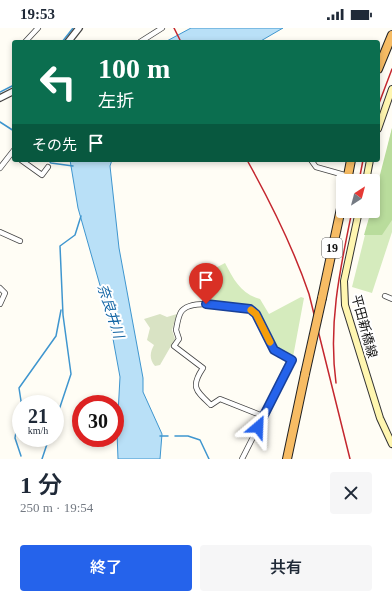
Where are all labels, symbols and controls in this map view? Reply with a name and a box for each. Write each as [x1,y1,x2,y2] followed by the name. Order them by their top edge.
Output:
[20,6,55,22] text: 19:53
[98,53,170,84] text: 100 m
[32,56,84,108] icon: left
[98,91,134,111] text: 左折
[85,132,107,154] icon: arrive
[32,137,77,153] text: その先
[336,174,380,218] north arrow
[336,174,380,218] map controls
[322,238,342,258] road number: 19
[189,263,223,304] pin
[195,269,217,291] icon: arrive
[95,282,127,342] water label: 奈良井川
[349,293,380,359] street label: 平田新橋線
[72,395,124,447] speed limit sign: 30
[28,405,48,427] text: 21
[237,406,279,448] position arrow
[28,425,48,436] text: km/h
[20,472,62,498] text: 1 分
[330,472,372,514] button: close
[20,500,93,515] text: 250 m · 19:54
[20,545,192,591] button: 終了
[200,545,372,591] button: 共有

